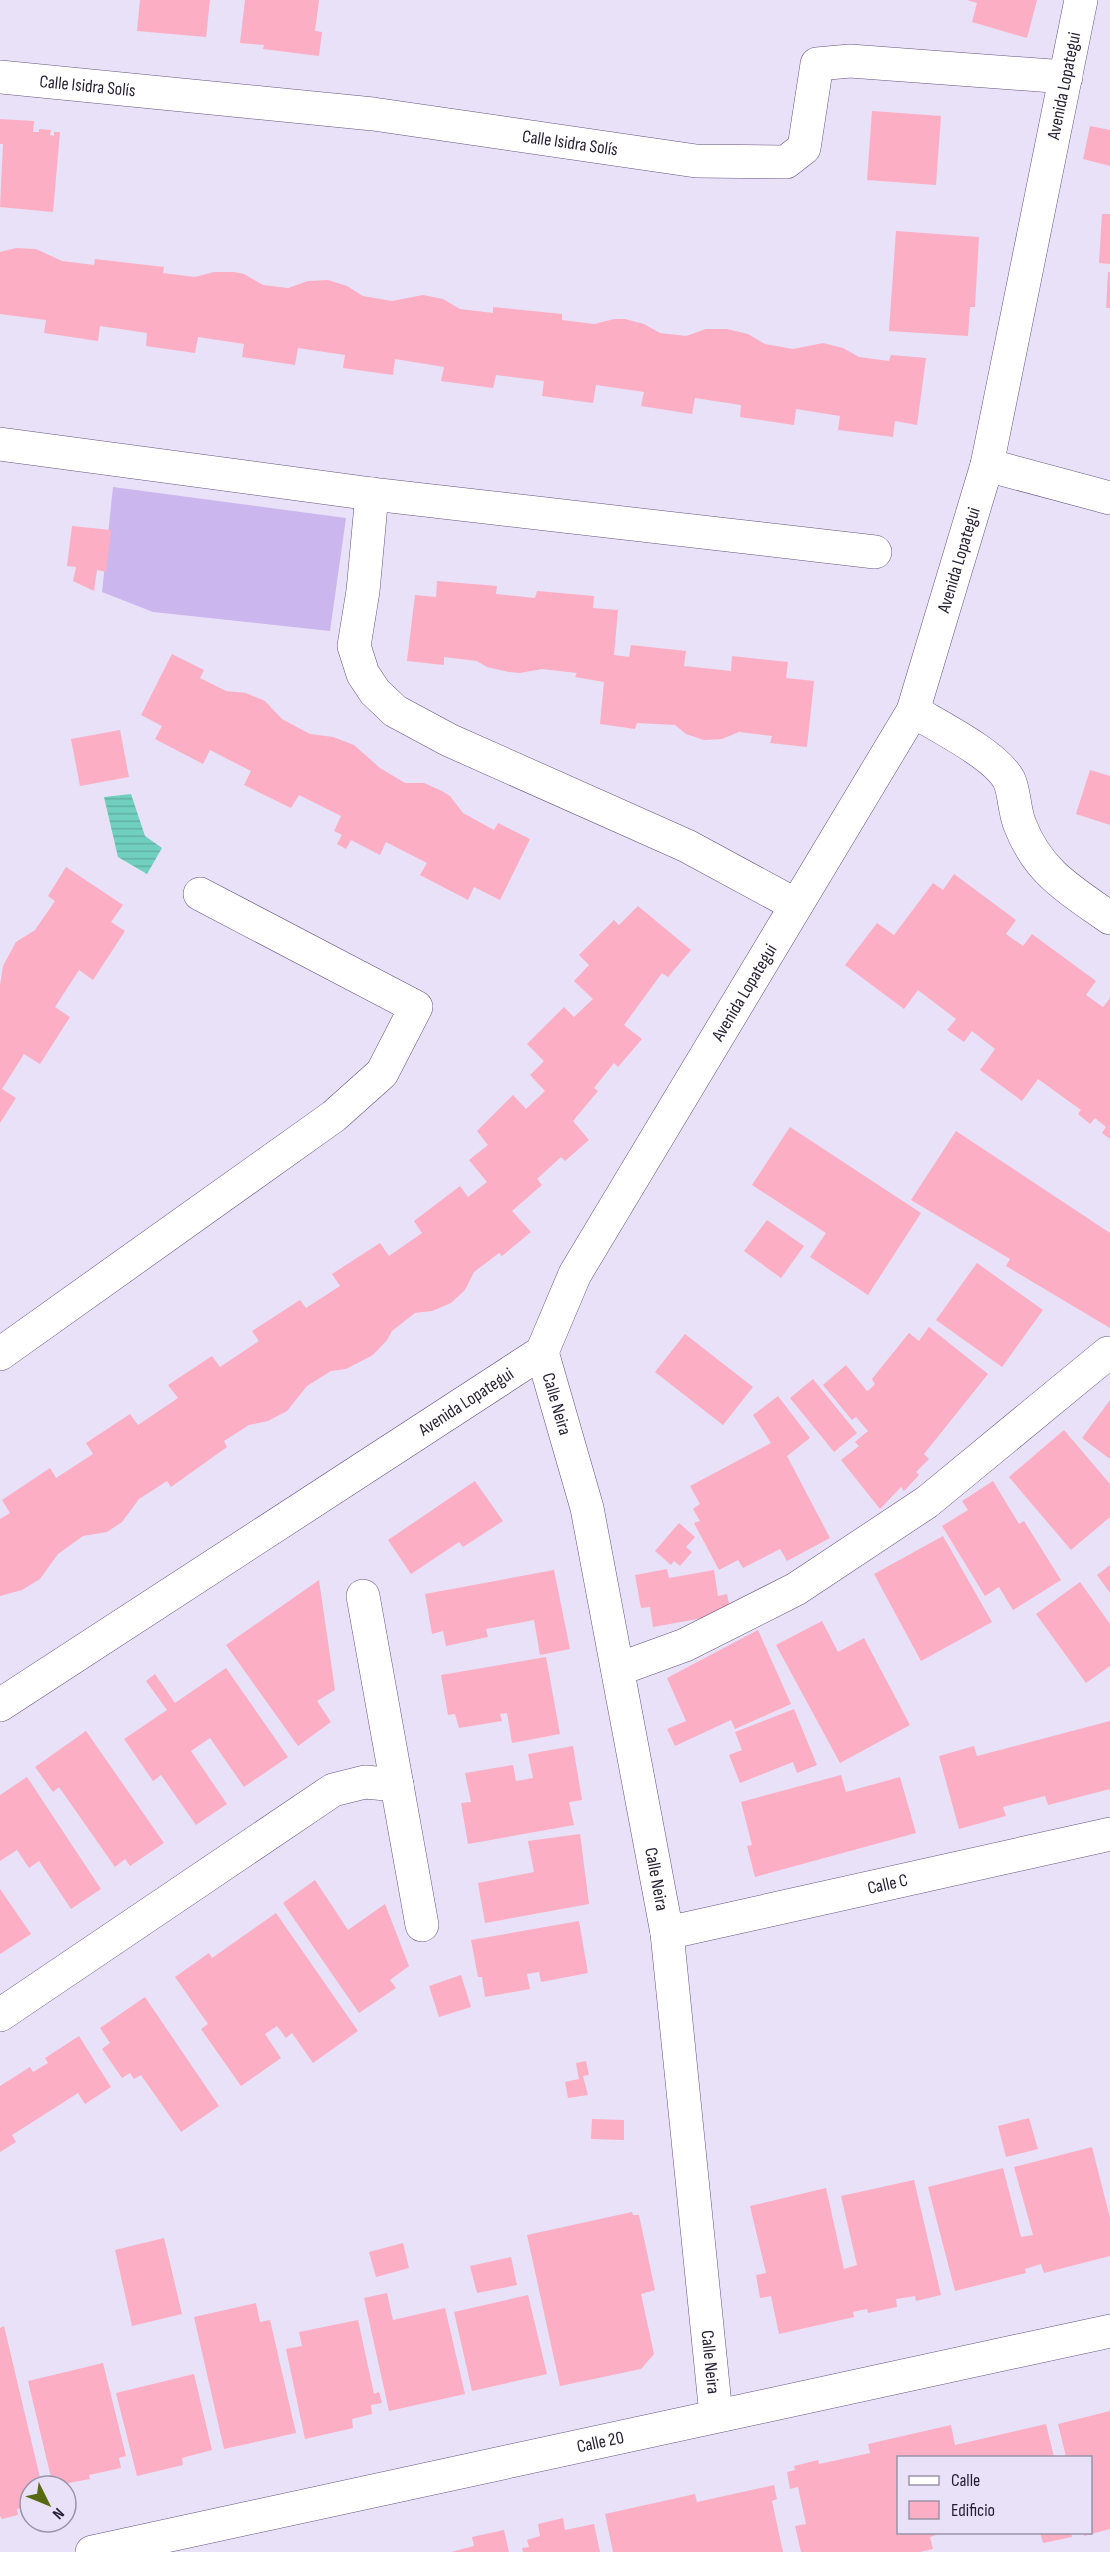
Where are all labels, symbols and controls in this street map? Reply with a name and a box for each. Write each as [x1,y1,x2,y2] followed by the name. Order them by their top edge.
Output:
[1043,30,1085,142] street label: Avenida Lopategui
[39,71,136,101] street label: Calle Isidra Solís
[521,126,619,160] street label: Calle Isidra Solís
[933,505,985,616] street label: Avenida Lopategui
[707,940,782,1046] street label: Avenida Lopategui
[414,1363,518,1441] street label: Avenida Lopategui
[538,1370,575,1438] street label: Calle Neira
[640,1846,673,1913] street label: Calle Neira
[865,1869,910,1899] street label: Calle C
[696,2329,724,2395] street label: Calle Neira
[575,2427,626,2457] street label: Calle 20
[897,2456,1092,2534] legend
[951,2470,980,2491] text: Calle
[18,2474,78,2534] north arrow
[951,2500,995,2521] text: Edificio
[48,2504,68,2523] text: N

